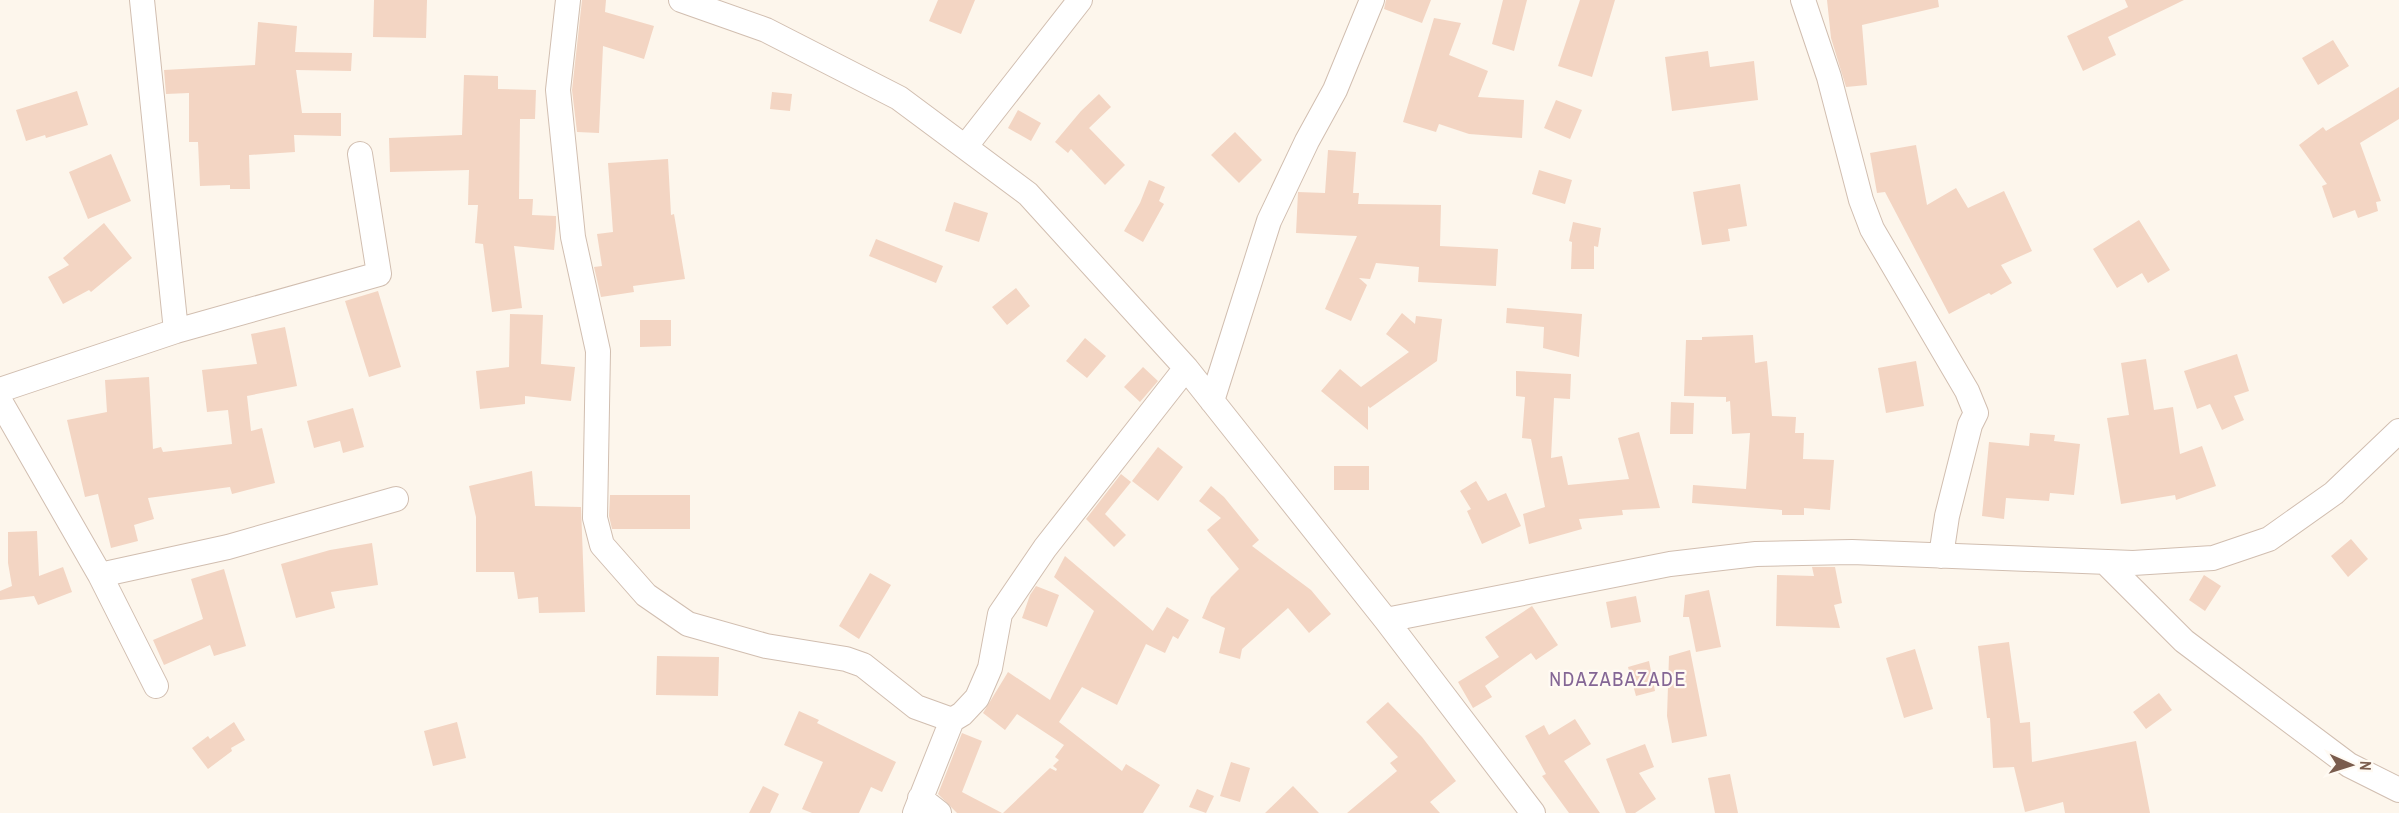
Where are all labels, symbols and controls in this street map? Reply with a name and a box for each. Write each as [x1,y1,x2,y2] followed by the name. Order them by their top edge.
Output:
[1549,665,1687,692] district label: NDAZABAZADE
[2321,735,2381,795] north arrow
[2355,760,2377,771] text: N

